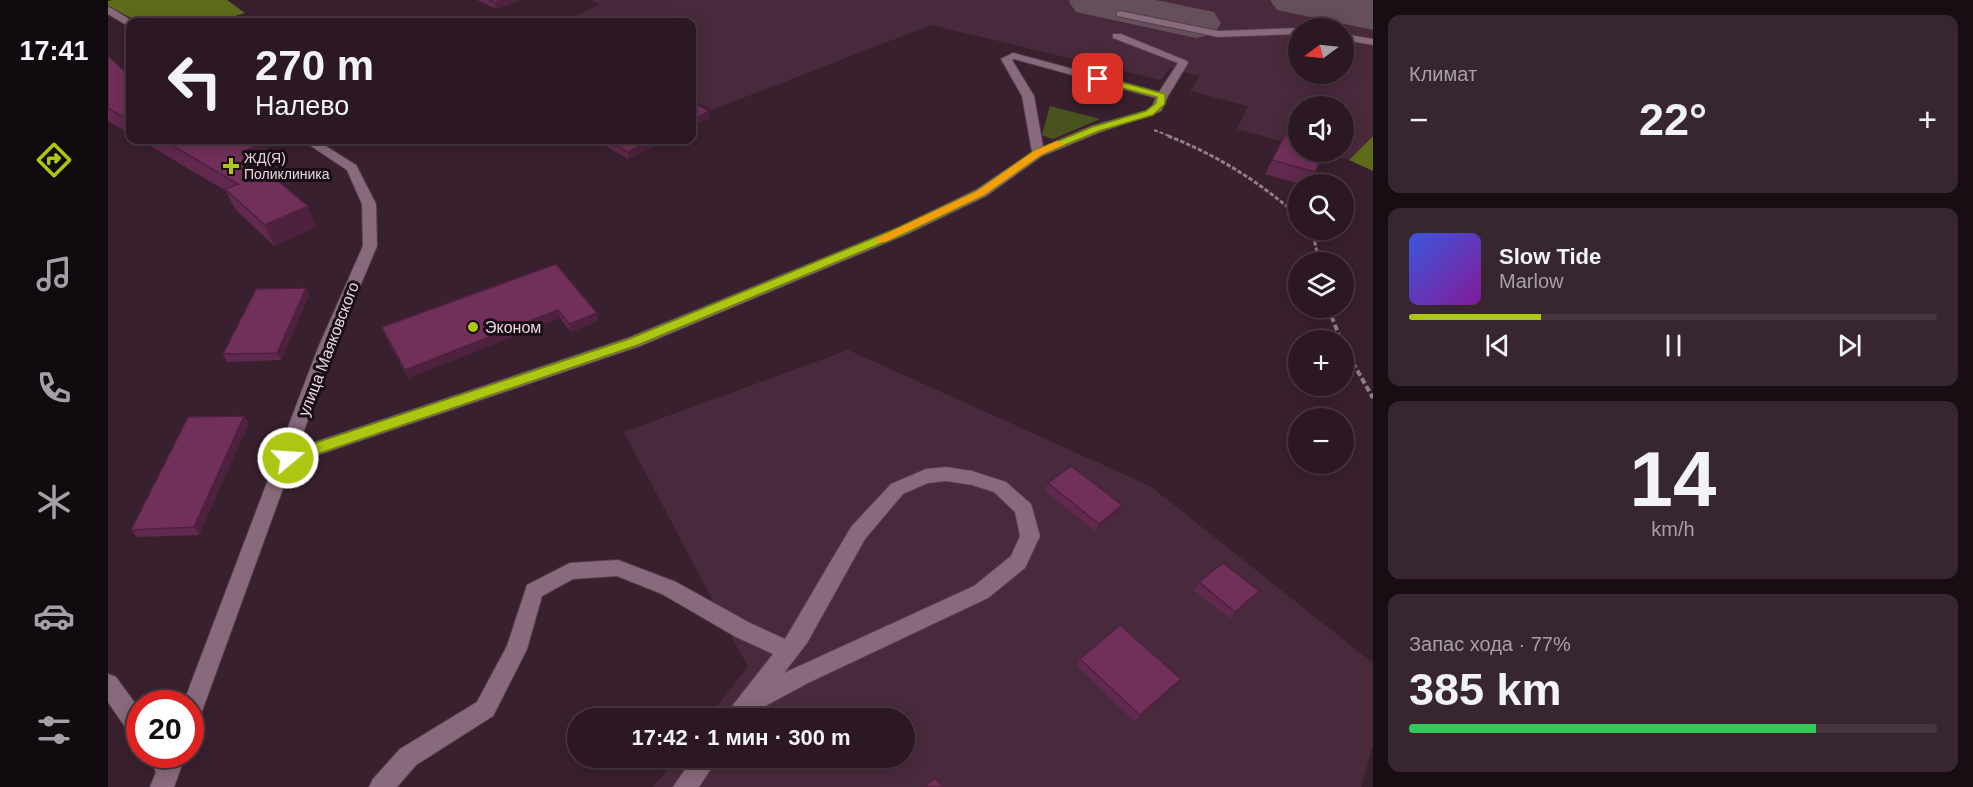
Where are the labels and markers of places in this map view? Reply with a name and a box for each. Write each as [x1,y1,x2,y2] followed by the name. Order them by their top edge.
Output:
[1072,53,1123,104] pin
[244,150,330,182] place label: ЖД(Я) Поликлиника
[222,157,240,175] marker: ЖД(Я) Поликлиника
[485,319,541,336] place label: Эконом
[466,320,480,334] marker: Эконом

